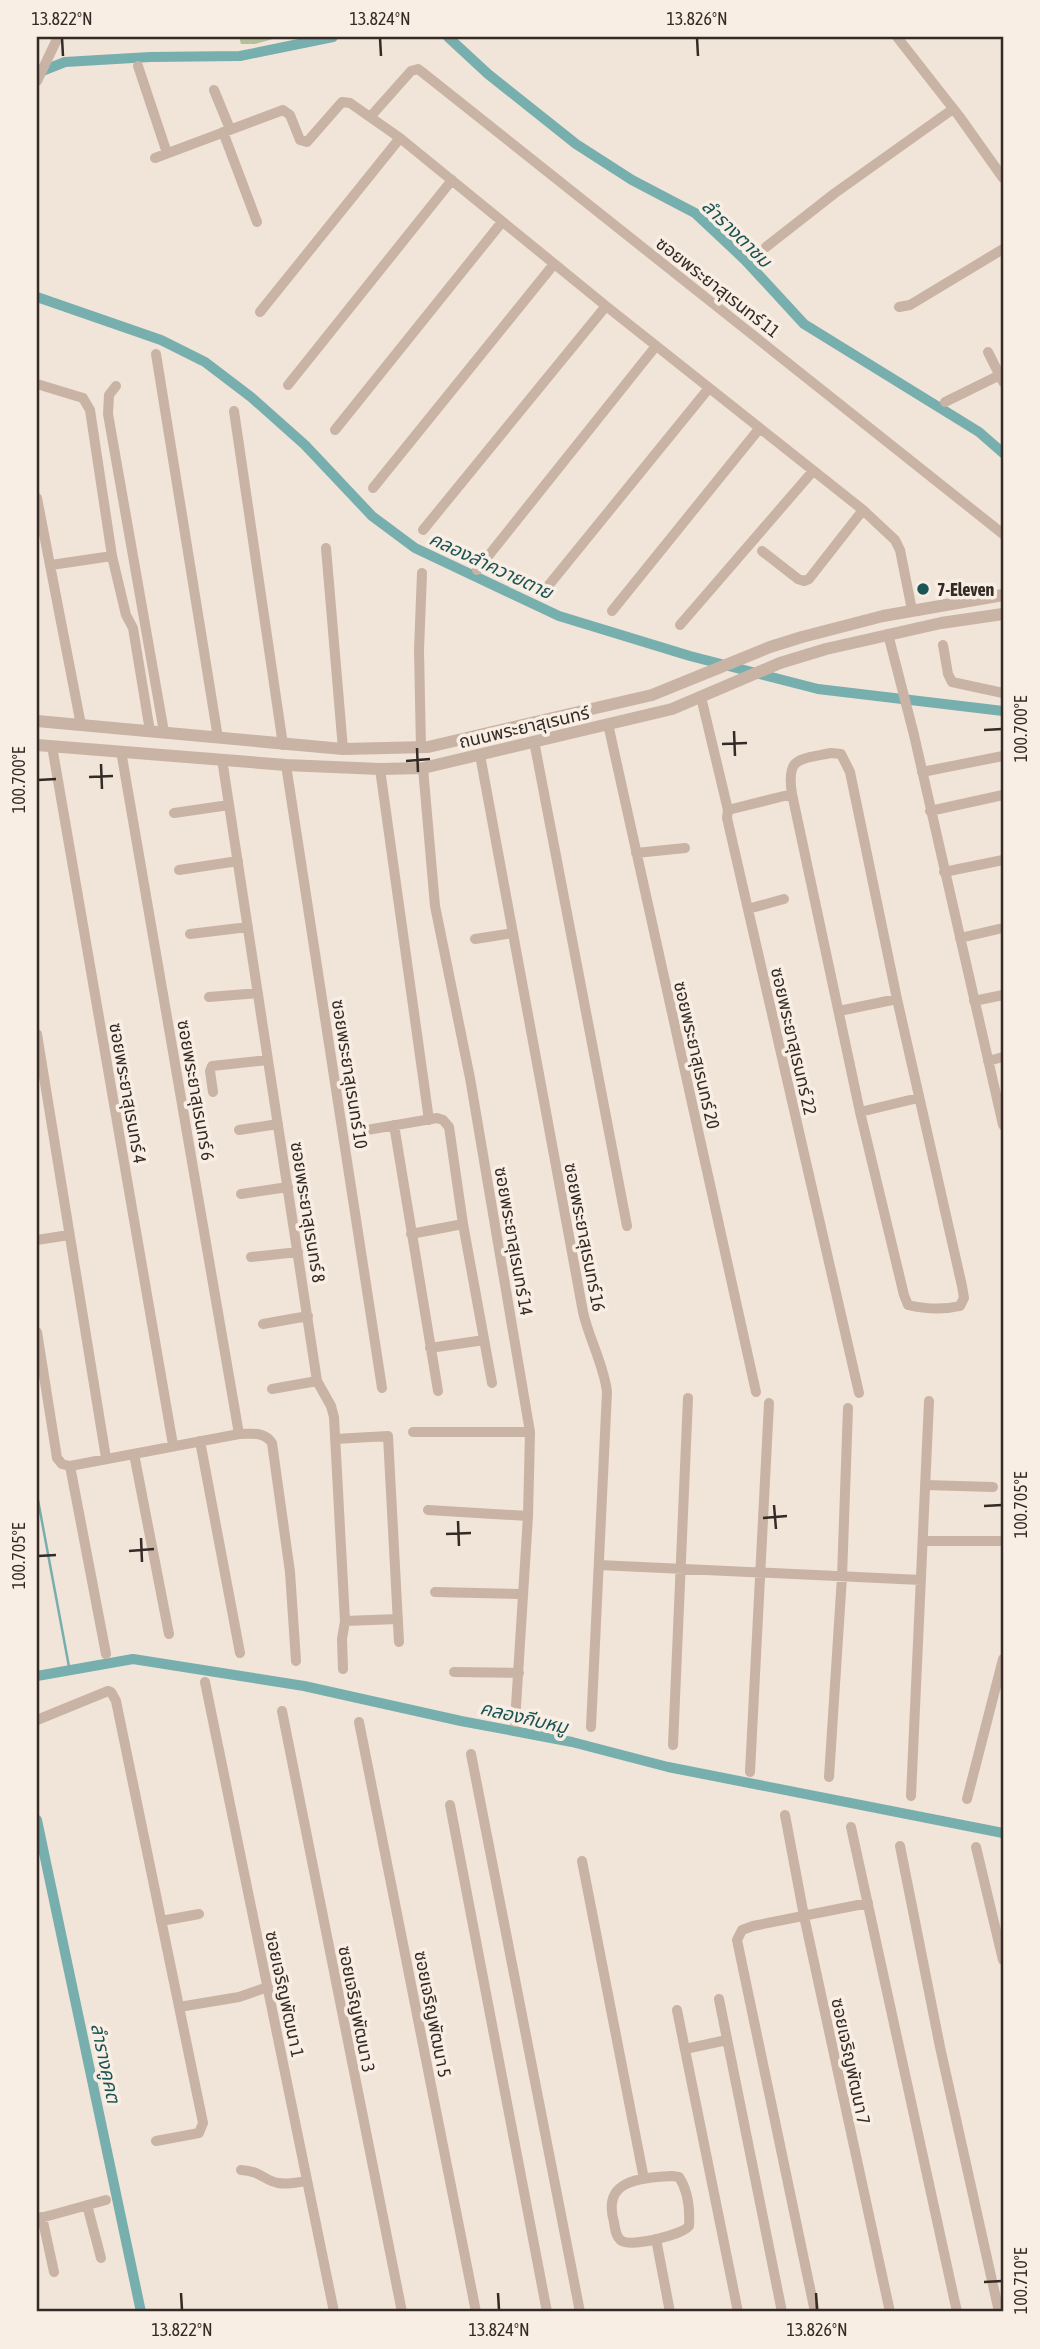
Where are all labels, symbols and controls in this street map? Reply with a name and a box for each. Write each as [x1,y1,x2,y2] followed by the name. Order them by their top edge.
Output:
[31,8,93,29] text: 13.822°N
[349,8,411,29] text: 13.824°N
[666,8,728,29] text: 13.826°N
[698,195,777,272] water label: ลำรางตาชม
[652,232,784,342] street label: ซอยพระยาสุเรนทร์ 11
[426,527,558,604] water label: คลองลำควายตาย
[937,579,995,600] place label: 7-Eleven
[915,581,931,597] marker: 7-Eleven
[1010,695,1031,762] text: 100.700°E
[457,702,592,753] street label: ถนนพระยาสุเรนทร์
[8,746,29,813] text: 100.700°E
[766,965,821,1117] street label: ซอยพระยาสุเรนทร์ 22
[669,979,724,1131] street label: ซอยพระยาสุเรนทร์ 20
[327,998,372,1150] street label: ซอยพระยาสุเรนทร์ 10
[172,1018,219,1162] street label: ซอยพระยาสุเรนทร์ 6
[104,1021,151,1165] street label: ซอยพระยาสุเรนทร์ 4
[286,1140,330,1284] street label: ซอยพระยาสุเรนทร์ 8
[559,1161,610,1313] street label: ซอยพระยาสุเรนทร์ 16
[490,1165,537,1317] street label: ซอยพระยาสุเรนทร์ 14
[1010,1471,1031,1538] text: 100.705°E
[8,1522,29,1589] text: 100.705°E
[478,1696,571,1740] water label: คลองกีบหมู
[261,1929,309,2059] street label: ซอยเจริญพัฒนา 1
[334,1944,380,2074] street label: ซอยเจริญพัฒนา 3
[410,1949,456,2079] street label: ซอยเจริญพัฒนา 5
[827,1996,875,2126] street label: ซอยเจริญพัฒนา 7
[85,2021,125,2106] water label: ลำรางคูคต
[1010,2247,1031,2314] text: 100.710°E
[151,2319,213,2340] text: 13.822°N
[468,2319,530,2340] text: 13.824°N
[786,2319,848,2340] text: 13.826°N

